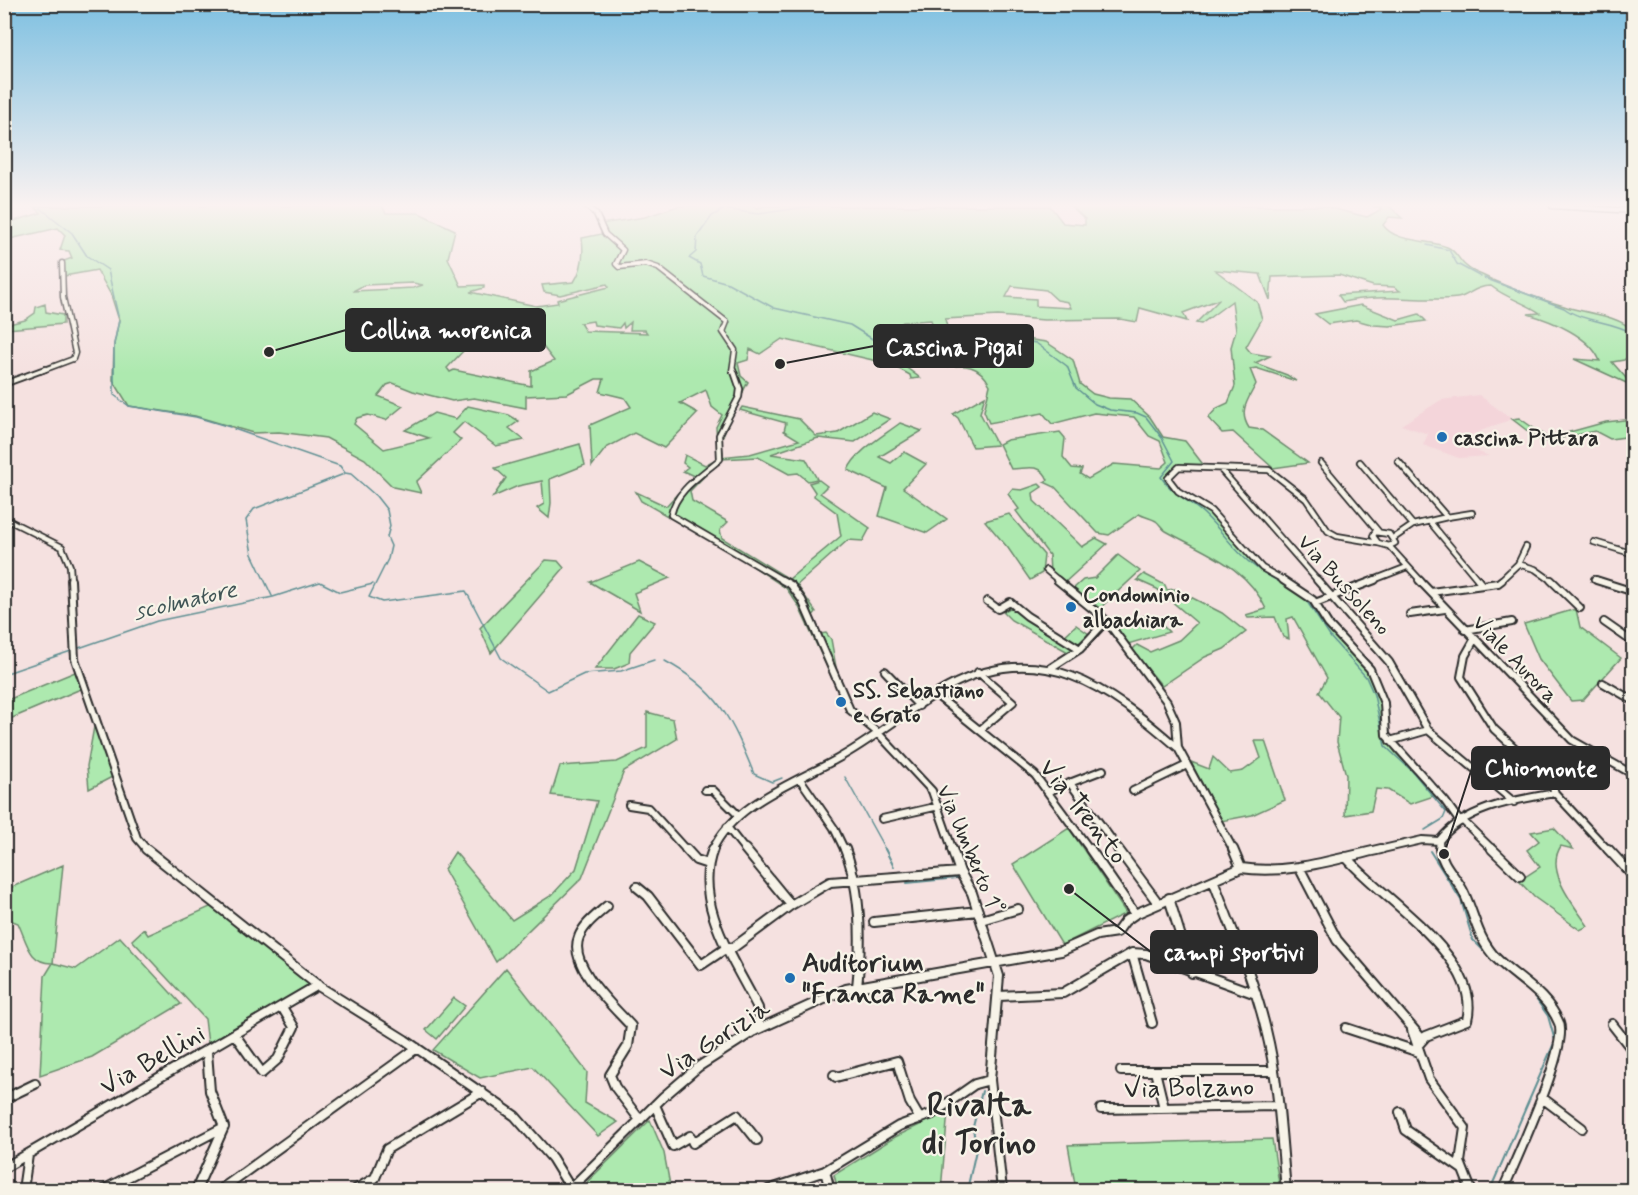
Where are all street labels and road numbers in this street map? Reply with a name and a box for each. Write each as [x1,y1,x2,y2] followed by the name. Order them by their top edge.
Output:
[1291,529,1396,642] street label: Via Bussoleno
[1466,609,1563,709] street label: Viale Aurora
[1030,752,1135,872] street label: Via Trento
[929,781,1009,919] street label: Via Umberto 1°
[653,991,778,1089] street label: Via Gorizia
[94,1016,212,1104] street label: Via Bellini
[1124,1070,1255,1107] street label: Via Bolzano

